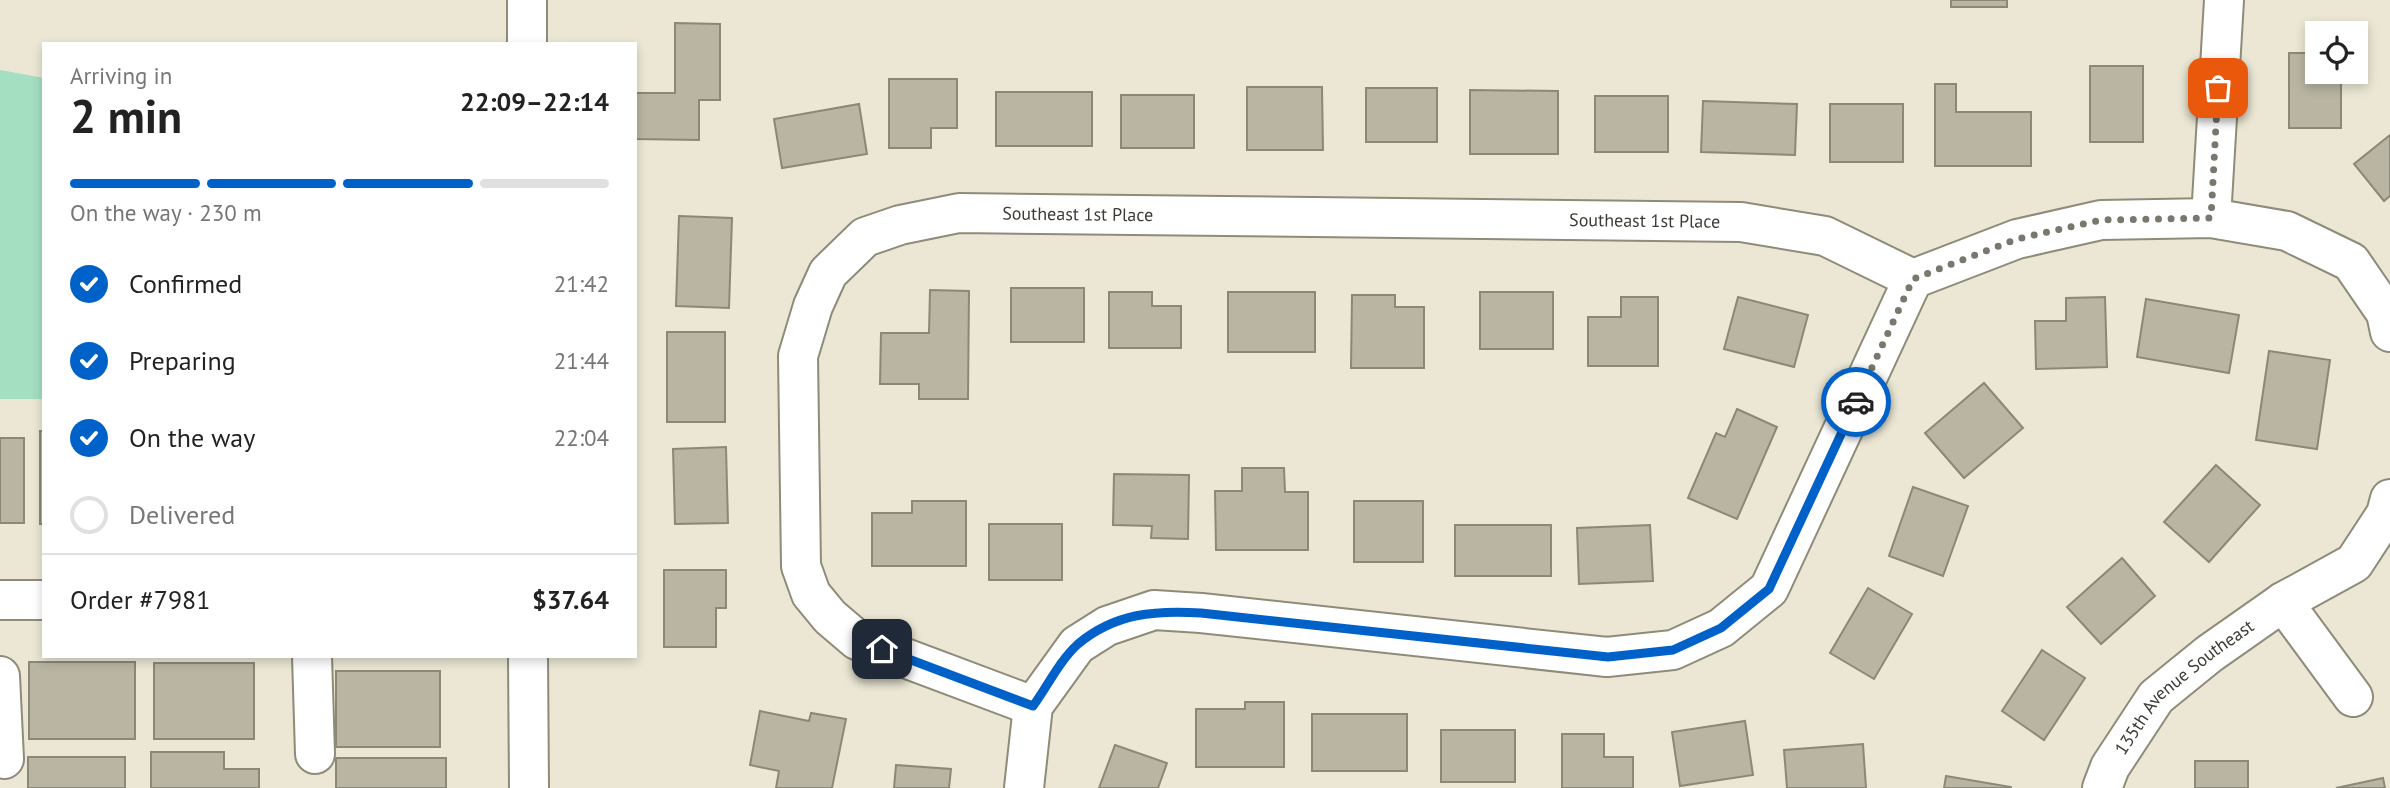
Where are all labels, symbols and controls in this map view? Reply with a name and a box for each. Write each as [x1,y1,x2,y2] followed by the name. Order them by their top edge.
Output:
[2305,21,2368,84] map controls
[2305,21,2368,84] button: locate
[2188,58,2248,118] pin
[70,61,172,90] text: Arriving in
[2199,69,2237,107] icon: bag
[460,85,609,118] text: 22:09–22:14
[70,86,182,146] text: 2 min
[70,198,262,227] text: On the way · 230 m
[1002,201,1153,226] street label: Southeast 1st Place
[1569,208,1720,233] street label: Southeast 1st Place
[70,265,108,303] icon: check
[129,267,242,300] text: Confirmed
[554,269,609,298] text: 21:42
[70,342,108,380] icon: check
[129,344,236,377] text: Preparing
[554,346,609,375] text: 21:44
[1821,367,1891,437] courier
[1837,383,1875,421] icon: car
[70,419,108,457] icon: check
[129,421,255,454] text: On the way
[554,423,609,452] text: 22:04
[129,498,235,531] text: Delivered
[70,583,210,616] text: Order #7981
[532,583,609,616] text: $37.64
[2109,614,2258,759] street label: 135th Avenue Southeast
[852,619,912,679] pin
[863,630,901,668] icon: home

